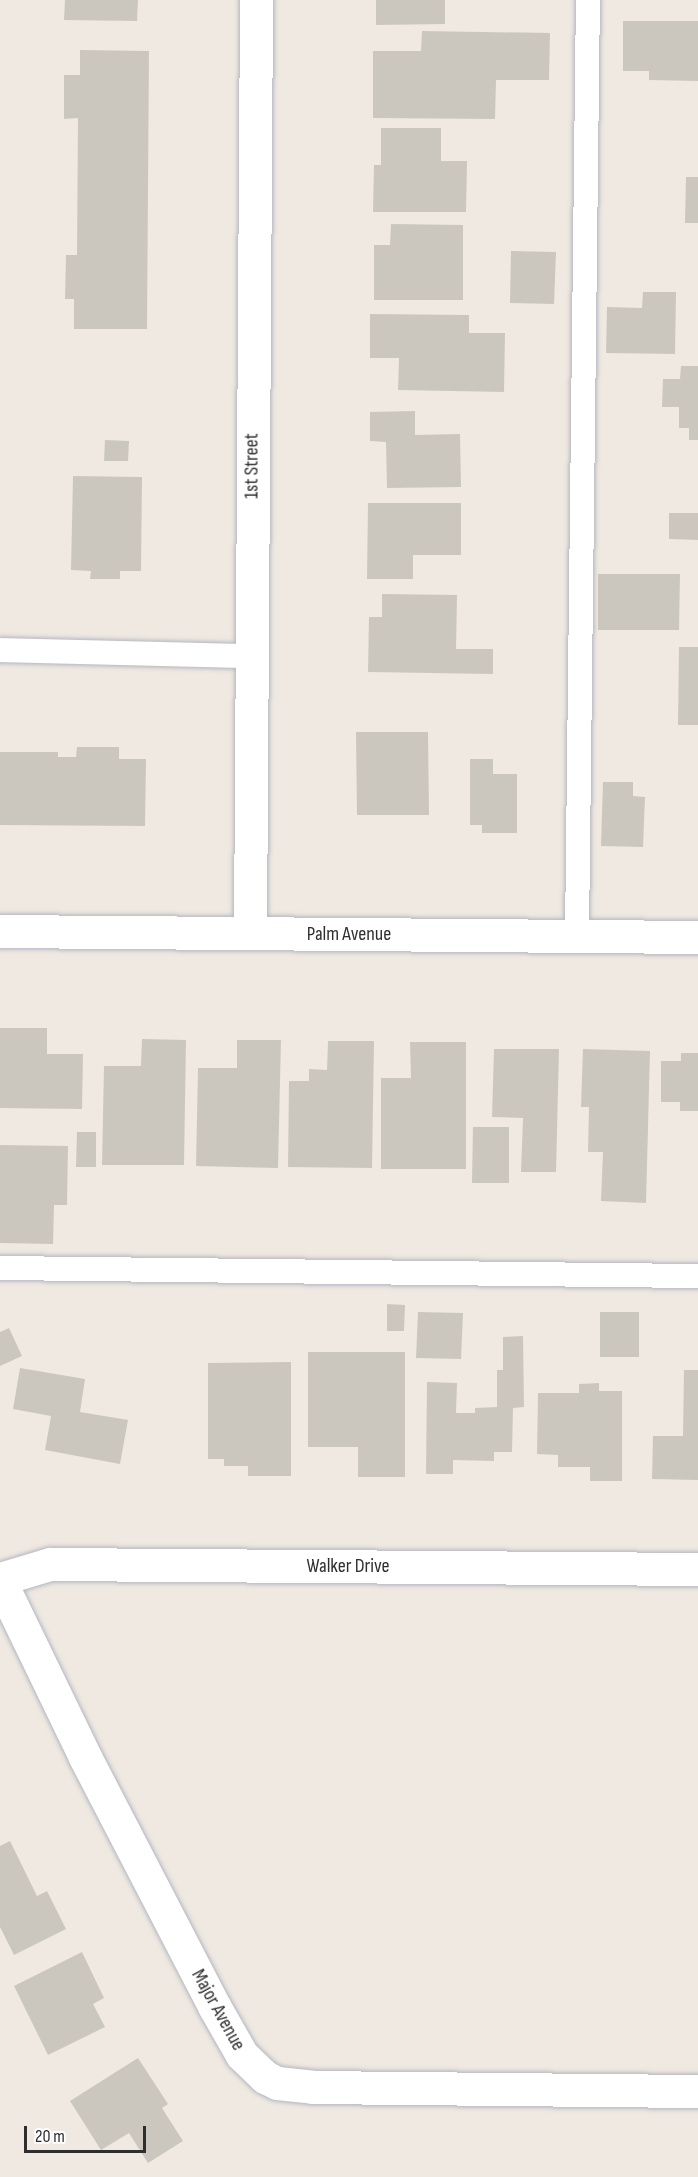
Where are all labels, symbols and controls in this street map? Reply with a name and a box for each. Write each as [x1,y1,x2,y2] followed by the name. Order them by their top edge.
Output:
[240,433,264,499] street label: 1st Street
[307,922,391,946] street label: Palm Avenue
[306,1554,390,1578] street label: Walker Drive
[186,1965,250,2055] street label: Major Avenue
[27,2114,148,2152] scale bar
[35,2126,65,2147] text: 20 m

